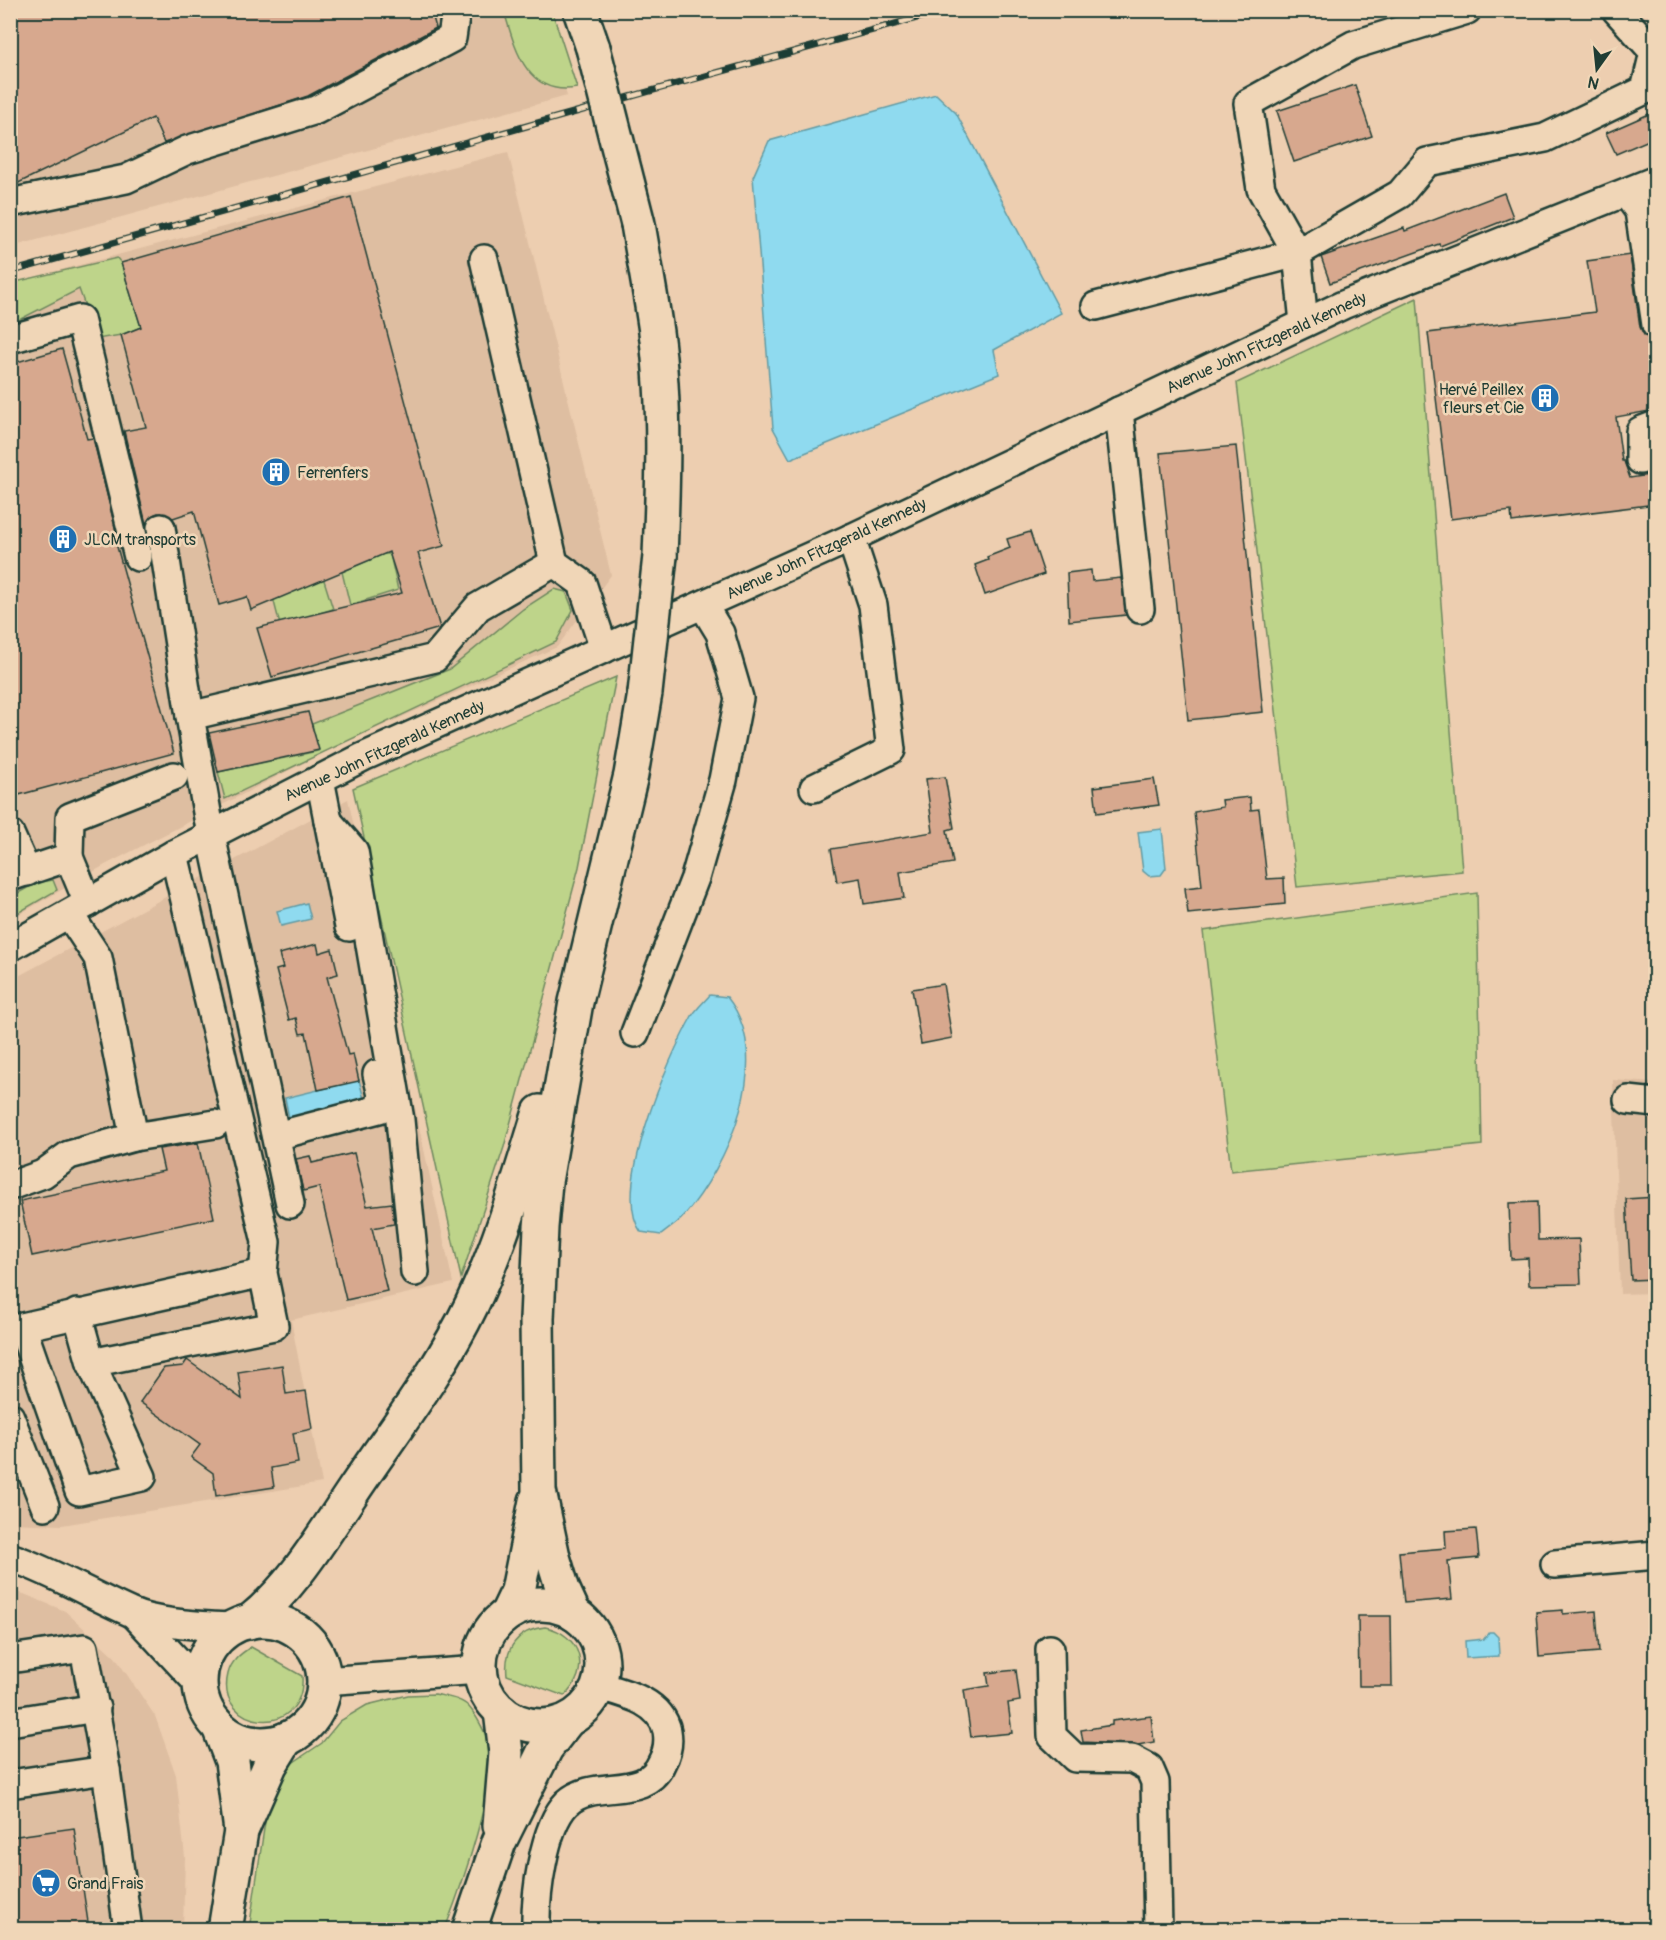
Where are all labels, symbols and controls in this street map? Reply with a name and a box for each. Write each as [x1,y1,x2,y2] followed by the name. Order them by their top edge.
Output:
[1567,39,1627,99] north arrow
[1585,71,1601,94] text: N
[1163,288,1370,398] street label: Avenue John Fitzgerald Kennedy
[1439,380,1524,418] place label: Hervé Peillex fleurs et Cie
[1529,382,1561,414] building icon: Hervé Peillex fleurs et Cie
[260,456,292,488] building icon: Ferrenfers
[297,463,368,483] place label: Ferrenfers
[723,494,930,604] street label: Avenue John Fitzgerald Kennedy
[47,523,79,555] building icon: JLCM transports
[84,530,196,550] place label: JLCM transports
[281,696,488,806] street label: Avenue John Fitzgerald Kennedy
[30,1867,62,1899] supermarket icon: Grand Frais
[67,1874,143,1894] place label: Grand Frais

